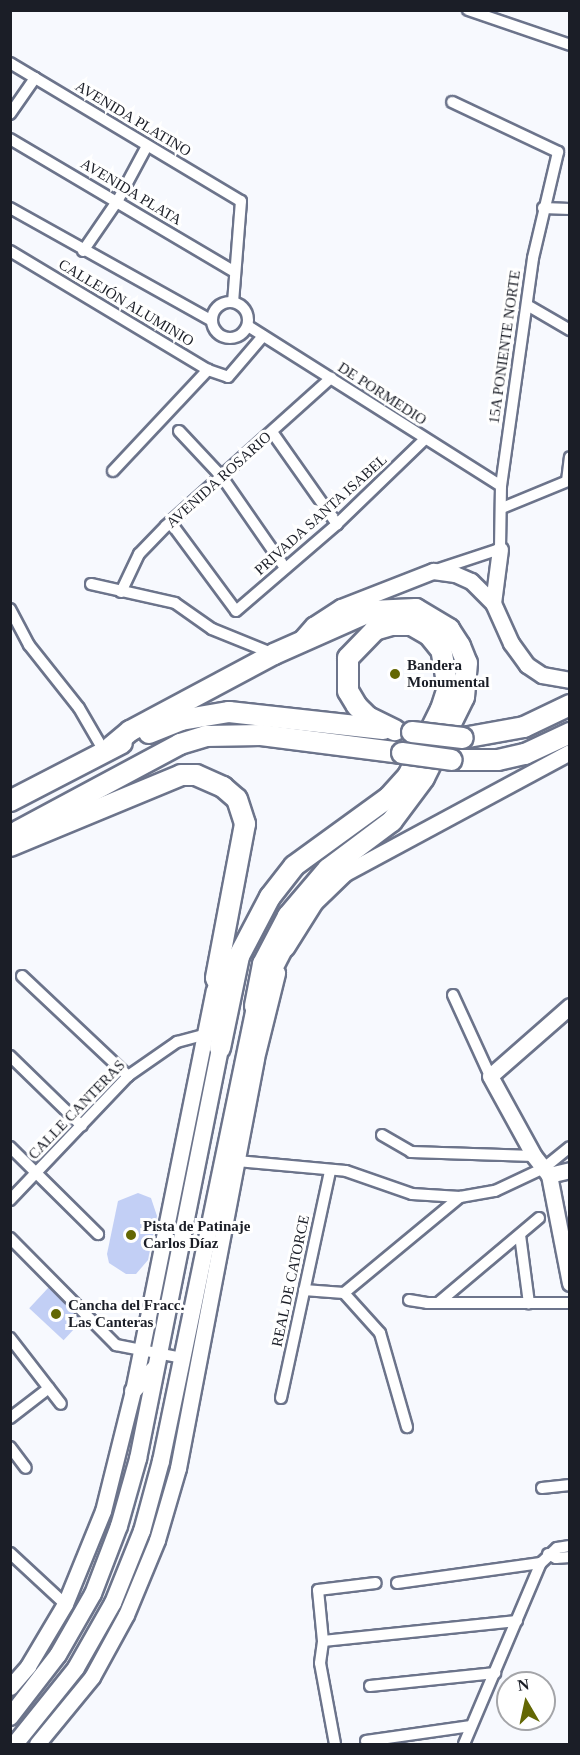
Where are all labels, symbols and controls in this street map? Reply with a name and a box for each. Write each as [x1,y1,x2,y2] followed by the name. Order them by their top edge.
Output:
[72,77,194,161] street label: AVENIDA PLATINO
[77,155,185,229] street label: AVENIDA PLATA
[55,255,197,351] street label: CALLEJÓN ALUMINIO
[485,269,525,425] street label: 15A PONIENTE NORTE
[334,359,430,429] street label: DE PORMEDIO
[162,428,276,532] street label: AVENIDA ROSARIO
[250,450,392,580] street label: PRIVADA SANTA ISABEL
[407,656,490,691] place label: Bandera Monumental
[388,667,402,681] marker: Bandera Monumental
[25,1057,129,1163] street label: CALLE CANTERAS
[268,1213,314,1349] street label: REAL DE CATORCE
[143,1217,250,1252] place label: Pista de Patinaje Carlos Díaz
[124,1228,138,1242] marker: Pista de Patinaje Carlos Díaz
[68,1296,184,1331] place label: Cancha del Fracc. Las Canteras
[49,1307,63,1321] marker: Cancha del Fracc. Las Canteras
[496,1671,556,1731] north arrow
[516,1675,530,1694] text: N

